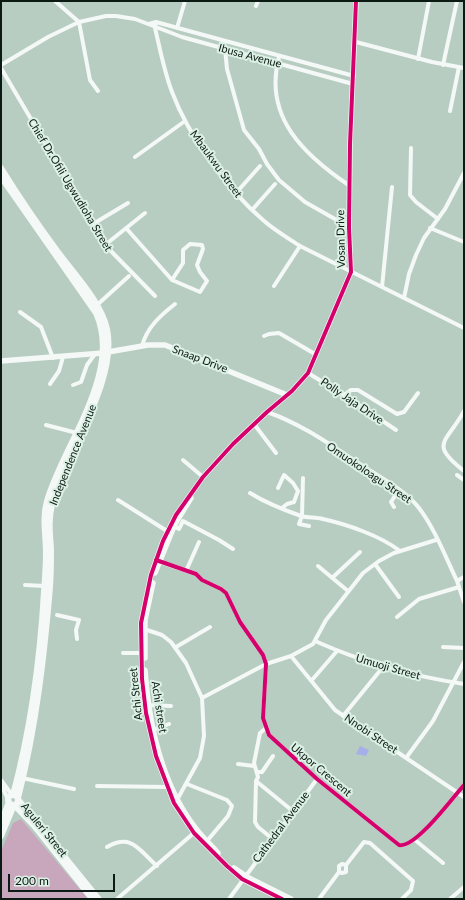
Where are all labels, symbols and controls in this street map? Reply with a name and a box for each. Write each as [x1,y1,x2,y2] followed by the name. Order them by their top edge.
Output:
[217,41,283,71] street label: Ibusa Avenue
[25,116,115,254] street label: Chief Dr.Ofili Ugwudioha Street
[187,128,245,200] street label: Mbaukwu Street
[334,210,348,268] street label: Vosan Drive
[171,342,229,376] street label: Snaap Drive
[318,375,386,427] street label: Polly Jaja Drive
[47,403,99,507] street label: Independence Avenue
[324,440,414,506] street label: Omuokoloagu Street
[354,652,422,682] street label: Umuoji Street
[127,667,145,721] street label: Achi Street
[148,680,170,734] street label: Achi street
[342,711,400,757] street label: Nnobi Street
[288,741,354,799] street label: Ukpor Crescent
[250,789,312,865] street label: Cathedral Avenue
[18,800,70,860] street label: Aguleri Street
[10,866,117,892] scale bar
[15,873,49,888] text: 200 m

